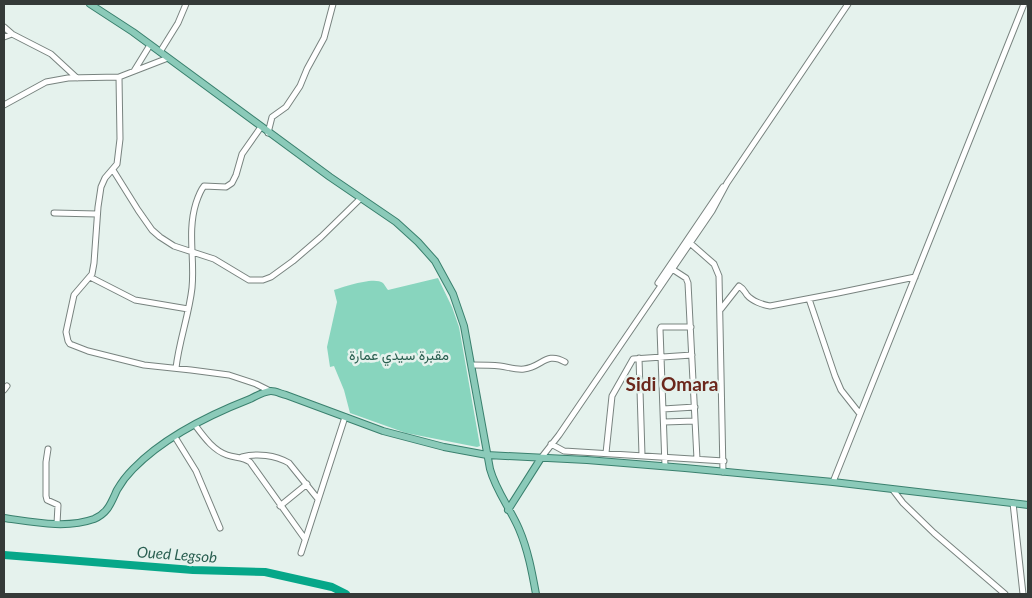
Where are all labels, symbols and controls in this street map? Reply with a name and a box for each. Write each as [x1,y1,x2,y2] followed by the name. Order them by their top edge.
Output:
[349,346,449,367] park label: مقبرة سيدي عمارة
[626,372,718,395] district label: Sidi Omara
[136,542,218,566] water label: Oued Legsob

